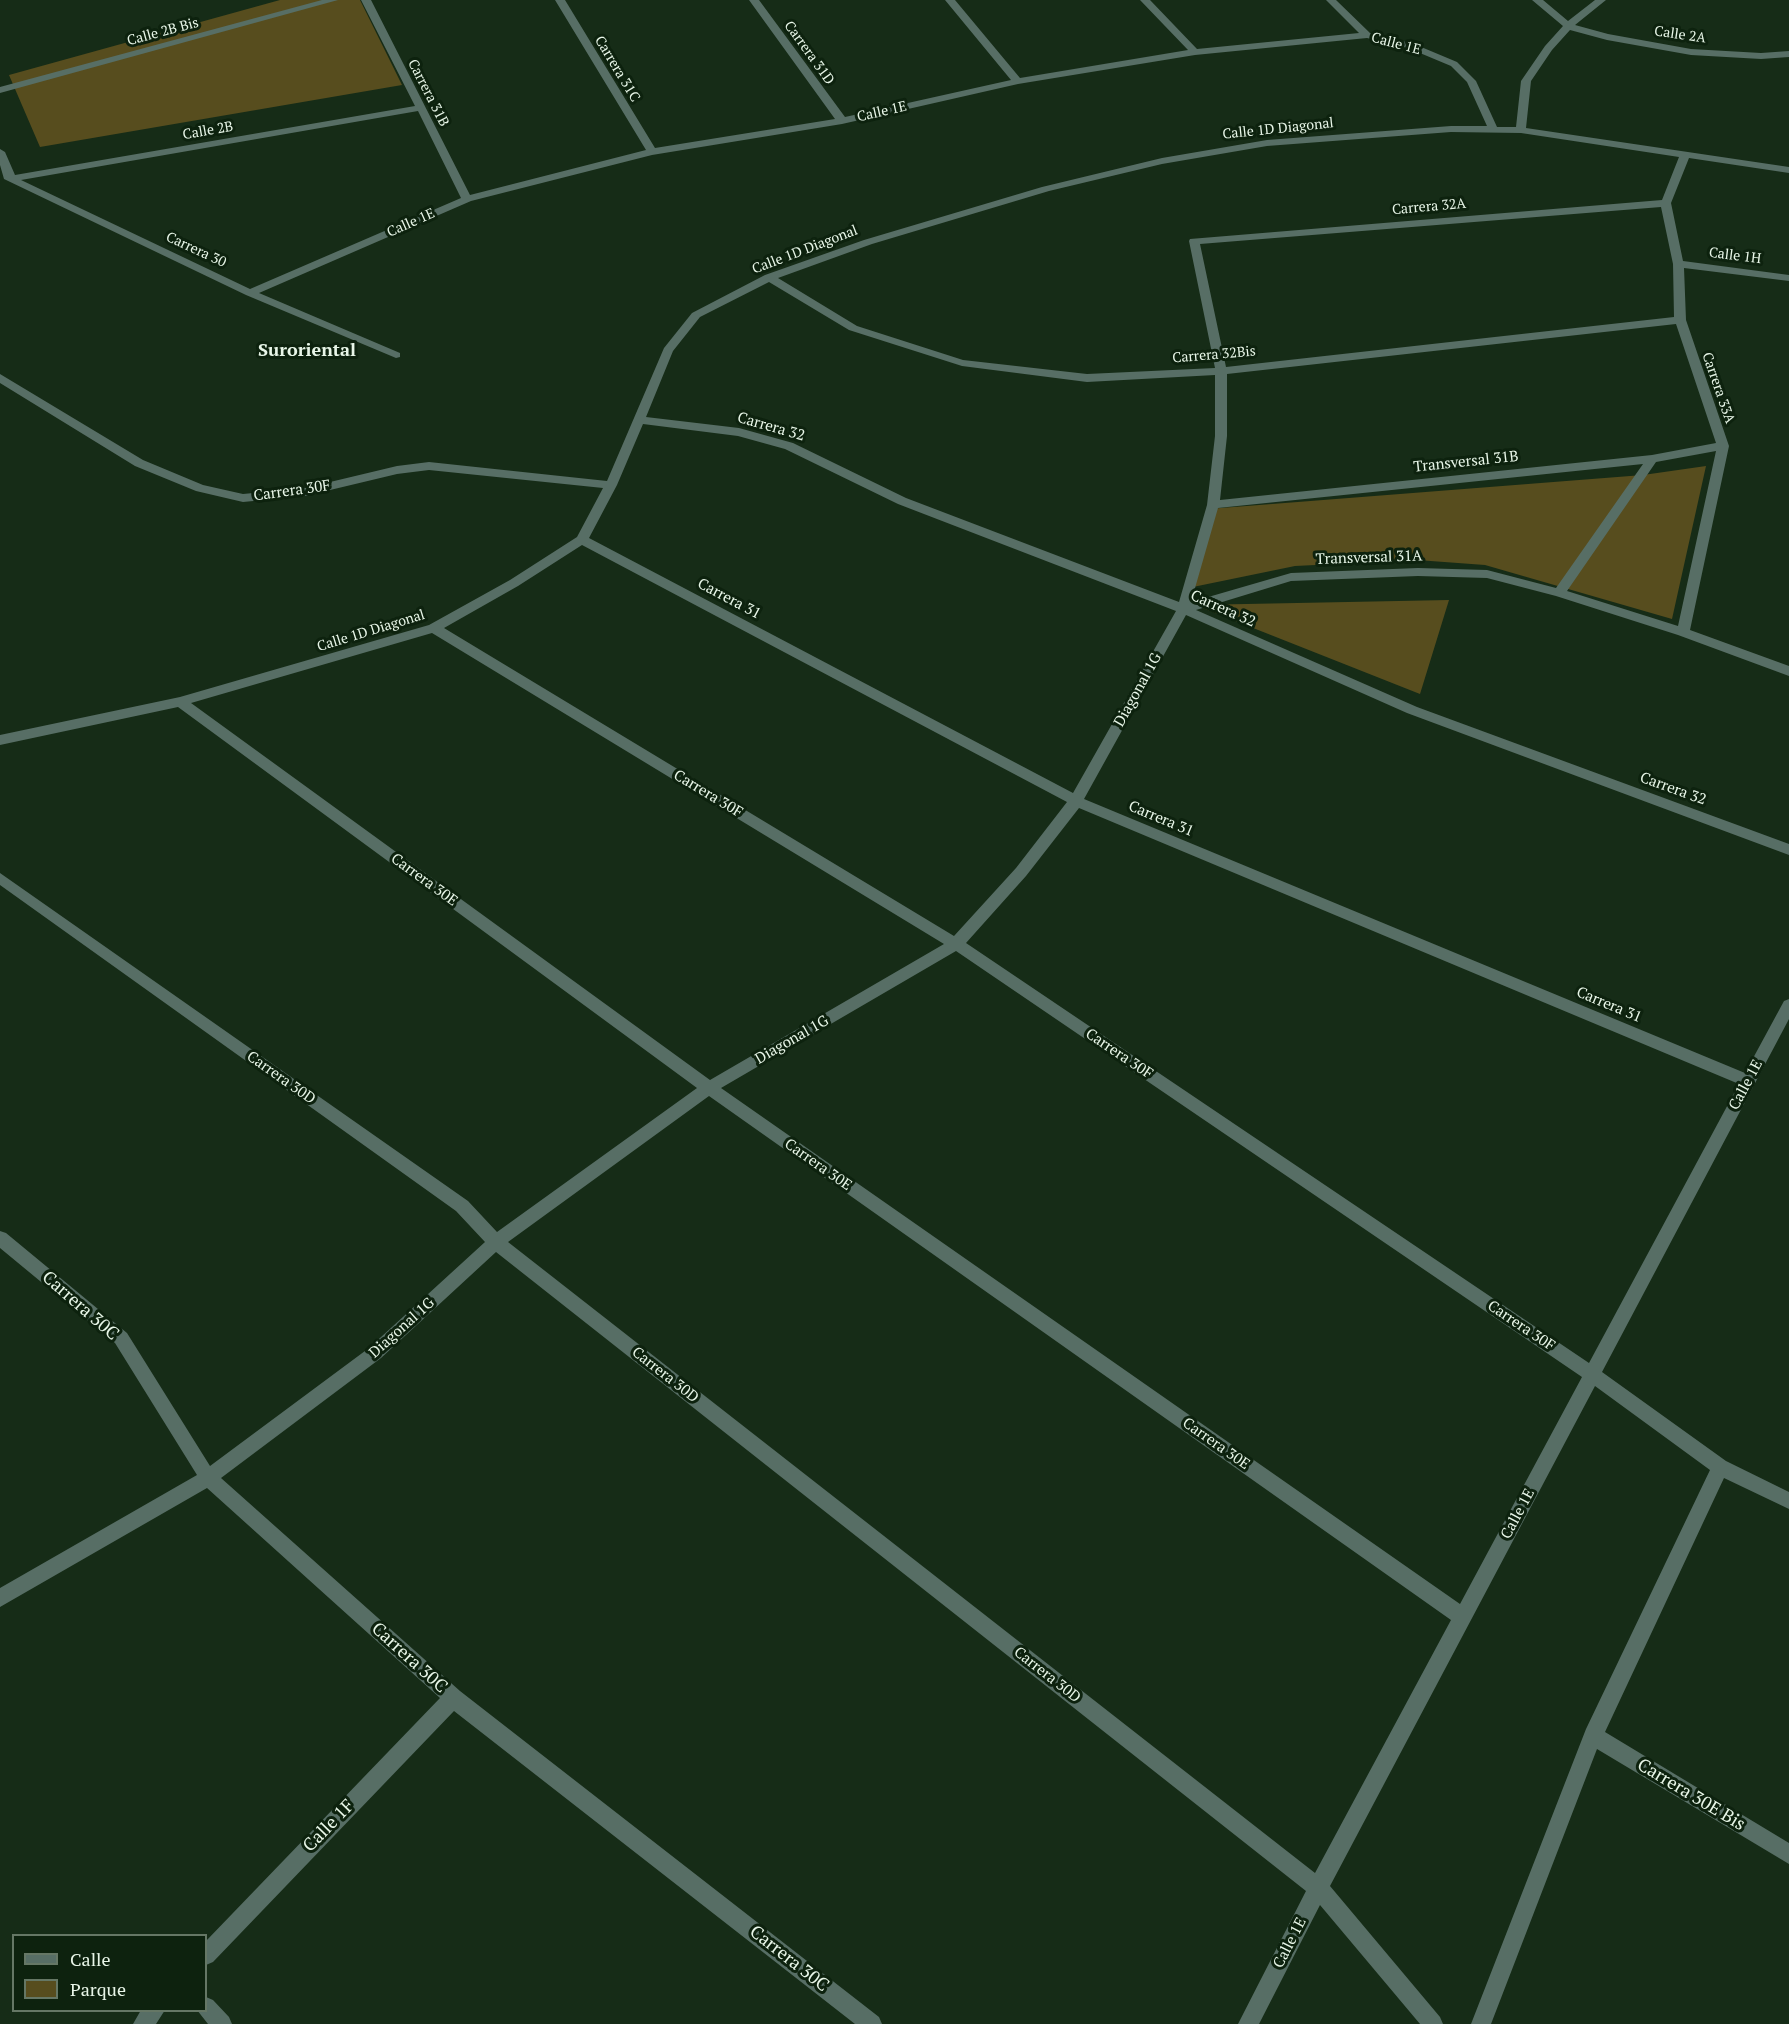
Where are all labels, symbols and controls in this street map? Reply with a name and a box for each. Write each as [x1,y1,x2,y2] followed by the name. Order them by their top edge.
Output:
[125,14,201,50] street label: Calle 2B Bis
[780,18,838,88] street label: Carrera 31D
[1653,23,1707,47] street label: Calle 2A
[1369,29,1423,59] street label: Calle 1E
[591,33,643,105] street label: Carrera 31C
[404,57,452,129] street label: Carrera 31B
[855,98,909,126] street label: Calle 1E
[1222,115,1334,143] street label: Calle 1D Diagonal
[181,118,235,144] street label: Calle 2B
[1391,195,1467,219] street label: Carrera 32A
[384,205,438,241] street label: Calle 1E
[750,222,860,278] street label: Calle 1D Diagonal
[163,229,229,271] street label: Carrera 30
[1708,244,1762,268] street label: Calle 1H
[258,340,356,362] district label: Suroriental
[1172,343,1256,367] street label: Carrera 32Bis
[1698,350,1738,426] street label: Carrera 33A
[735,409,807,445] street label: Carrera 32
[1413,448,1519,476] street label: Transversal 31B
[252,477,332,505] street label: Carrera 30F
[1315,547,1423,569] street label: Transversal 31A
[694,575,764,623] street label: Carrera 31
[1188,587,1258,631] street label: Carrera 32
[315,607,427,655] street label: Calle 1D Diagonal
[1110,650,1166,730] street label: Diagonal 1G
[670,766,746,822] street label: Carrera 30F
[1637,769,1709,809] street label: Carrera 32
[1126,797,1196,841] street label: Carrera 31
[387,850,461,910] street label: Carrera 30E
[1574,983,1644,1027] street label: Carrera 31
[752,1012,832,1068] street label: Diagonal 1G
[1082,1025,1156,1083] street label: Carrera 30F
[243,1048,319,1108] street label: Carrera 30D
[1725,1057,1767,1113] street label: Calle 1E
[781,1135,855,1195] street label: Carrera 30E
[37,1267,123,1345] street label: Carrera 30C
[366,1294,438,1362] street label: Diagonal 1G
[1484,1297,1558,1355] street label: Carrera 30F
[628,1343,702,1407] street label: Carrera 30D
[1179,1414,1253,1474] street label: Carrera 30E
[1497,1486,1539,1542] street label: Calle 1E
[367,1618,451,1698] street label: Carrera 30C
[1010,1643,1084,1707] street label: Carrera 30D
[1633,1754,1749,1836] street label: Carrera 30E Bis
[299,1795,359,1857] street label: Calle 1F
[1270,1915,1310,1971] street label: Calle 1E
[745,1921,833,1997] street label: Carrera 30C
[12,1934,207,2012] legend
[70,1947,111,1971] text: Calle
[70,1977,126,2001] text: Parque

